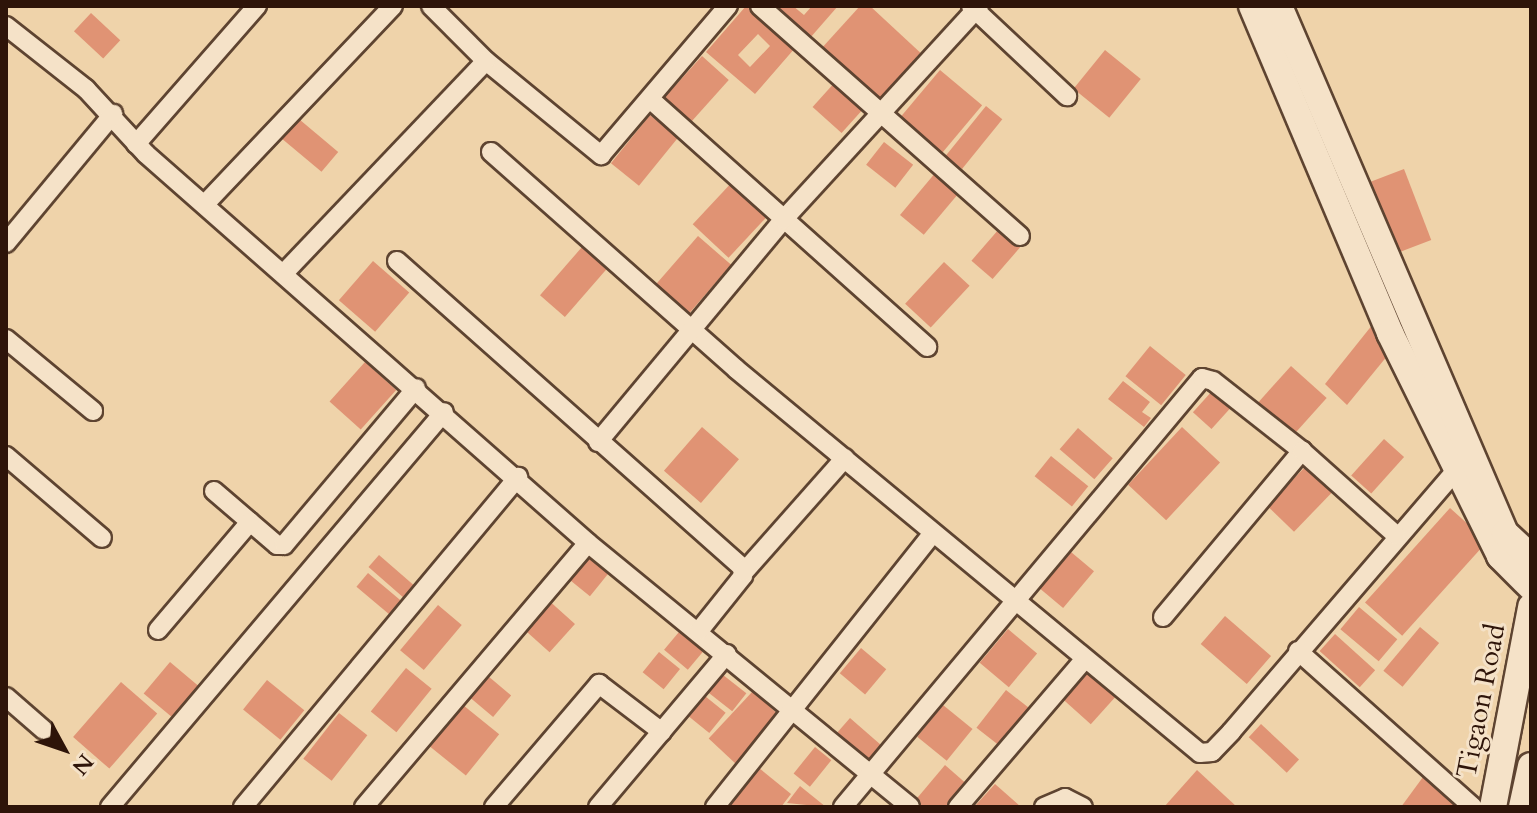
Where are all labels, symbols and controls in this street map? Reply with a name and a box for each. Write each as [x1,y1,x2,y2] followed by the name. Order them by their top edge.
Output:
[1450,621,1512,781] street label: Tigaon Road
[24,709,104,789] north arrow
[65,747,100,781] text: N

